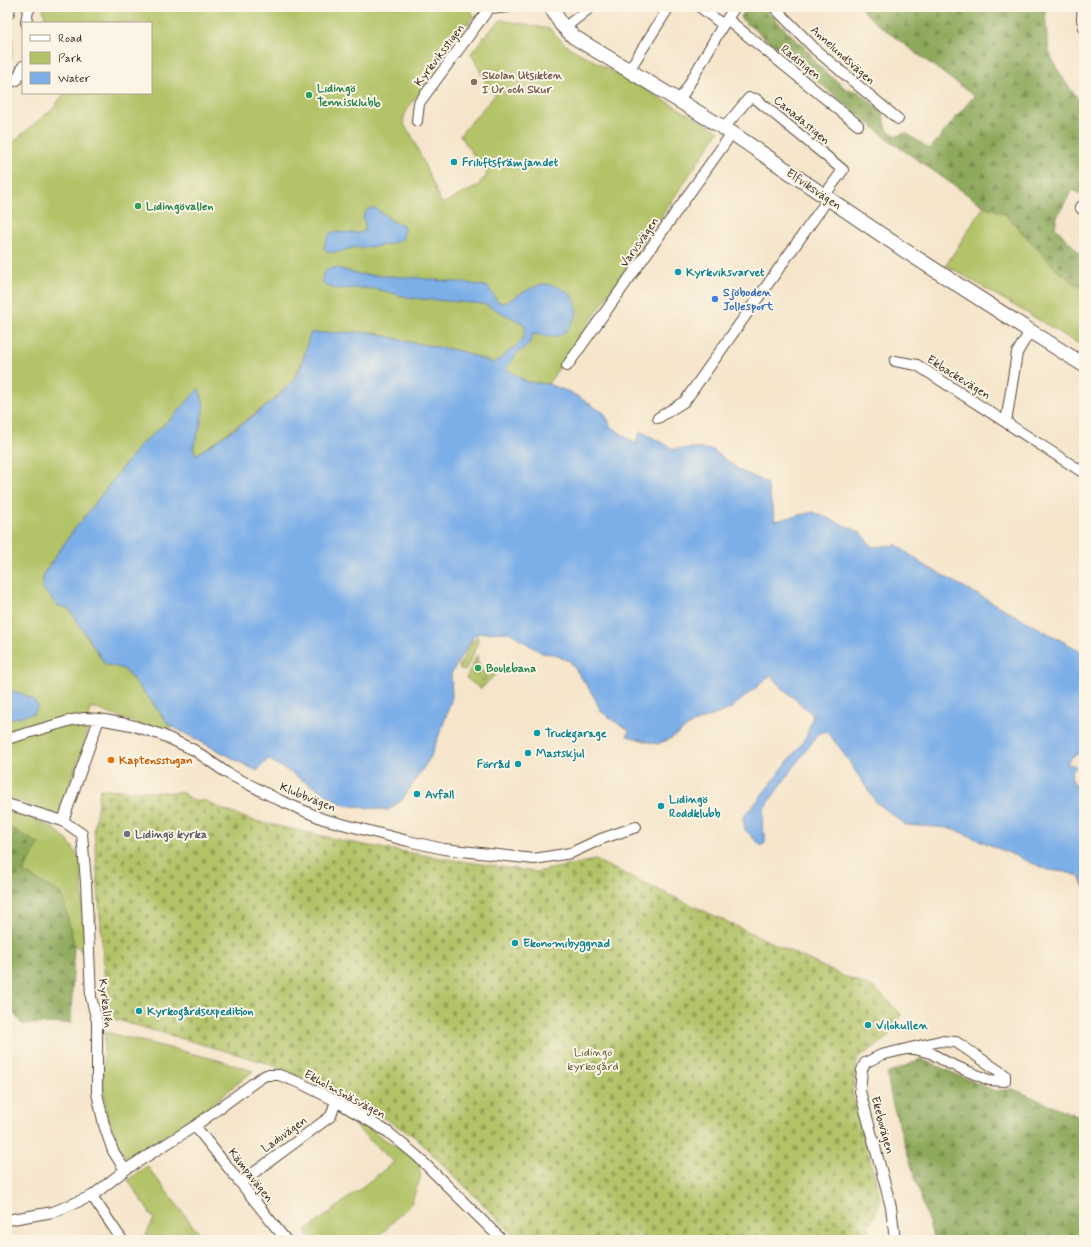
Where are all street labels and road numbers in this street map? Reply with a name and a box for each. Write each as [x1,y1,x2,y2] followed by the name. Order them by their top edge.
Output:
[411,21,469,90] street label: Kyrkviksstigen
[807,22,878,89] street label: Annelundsvägen
[777,42,824,84] street label: Radstigen
[770,93,833,149] street label: Canadastigen
[783,165,844,214] street label: Elfviksvägen
[617,214,663,271] street label: Varvsvägen
[924,352,993,404] street label: Ekbackevägen
[277,779,338,816] street label: Klubbvägen
[94,978,116,1029] street label: Kyrkallén
[301,1067,388,1123] street label: Ekholmsnäsvägen
[867,1095,897,1156] street label: Ekebovägen
[259,1113,311,1157] street label: Laduvägen
[224,1145,276,1206] street label: Kämpavägen

